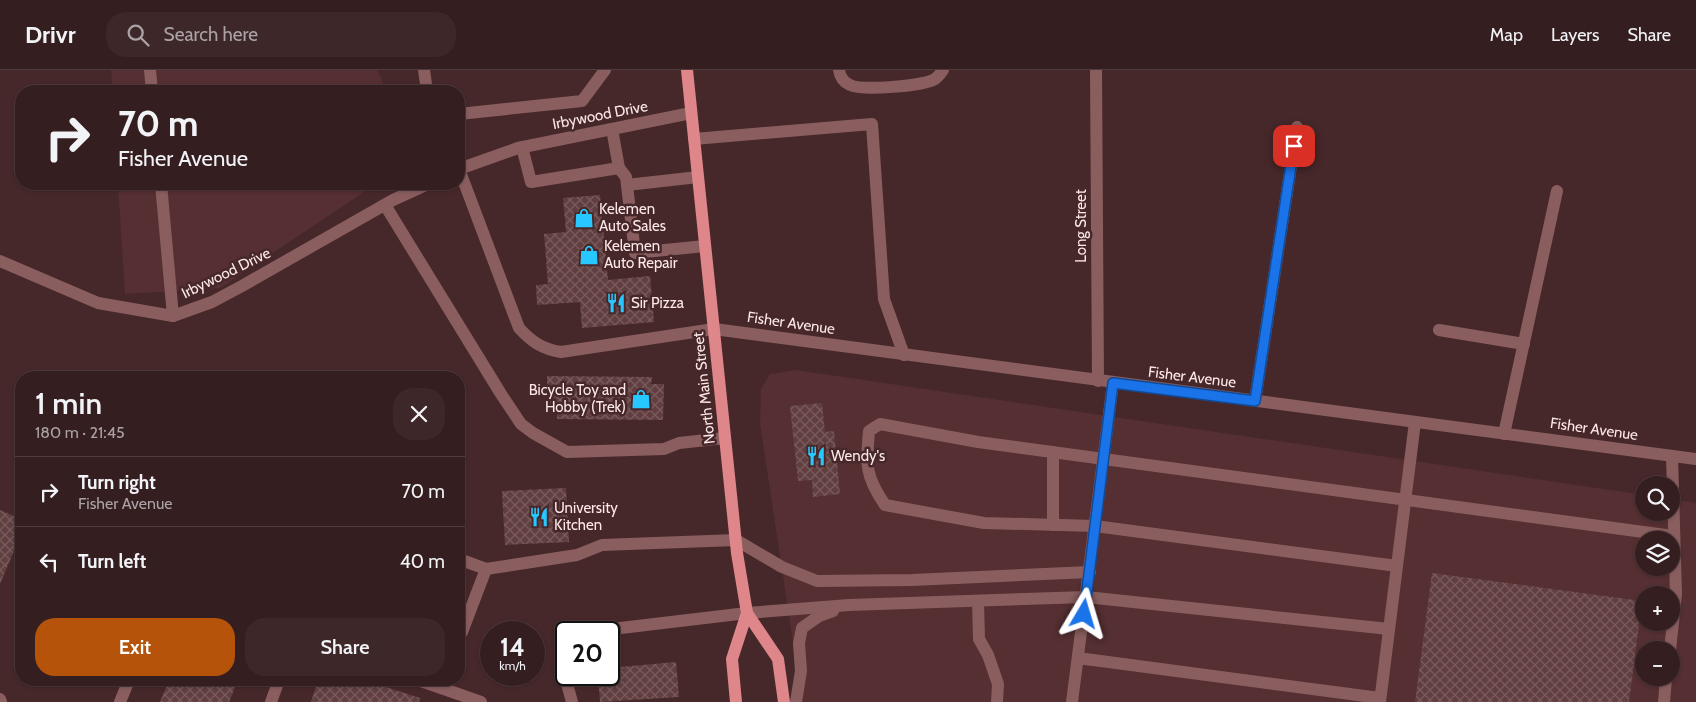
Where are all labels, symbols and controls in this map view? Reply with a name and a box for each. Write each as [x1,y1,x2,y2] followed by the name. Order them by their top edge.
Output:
[106,12,456,57] search box
[25,20,76,49] text: Drivr
[124,21,152,49] icon: search
[164,23,258,46] text: Search here
[1490,24,1523,46] text: Map
[1551,24,1600,46] text: Layers
[1628,24,1671,46] text: Share
[551,97,650,133] street label: Irbywood Drive
[118,102,199,145] text: 70 m
[35,105,100,170] icon: right
[1273,125,1315,167] pin
[1280,132,1308,160] icon: arrive
[118,145,248,172] text: Fisher Avenue
[1072,189,1090,263] street label: Long Street
[599,200,666,235] place label: Kelemen Auto Sales
[573,207,595,229] shop icon: Kelemen Auto Sales
[604,237,678,272] place label: Kelemen Auto Repair
[179,244,274,302] street label: Irbywood Drive
[578,244,600,266] shop icon: Kelemen Auto Repair
[605,292,627,314] restaurant icon: Sir Pizza
[631,294,685,312] place label: Sir Pizza
[746,308,836,338] street label: Fisher Avenue
[689,331,719,445] street label: North Main Street
[1147,363,1237,391] street label: Fisher Avenue
[529,381,626,416] place label: Bicycle Toy and Hobby (Trek)
[35,385,102,422] text: 1 min
[393,388,445,440] button: close
[630,388,652,410] shop icon: Bicycle Toy and Hobby (Trek)
[1549,414,1639,444] street label: Fisher Avenue
[35,423,125,442] text: 180 m · 21:45
[805,445,827,467] restaurant icon: Wendy's
[831,447,885,465] place label: Wendy's
[78,471,156,494] text: Turn right
[1635,476,1680,686] map controls
[1635,476,1680,521] button: search
[35,478,63,506] icon: right
[401,480,445,503] text: 70 m
[78,494,173,513] text: Fisher Avenue
[554,499,618,534] place label: University Kitchen
[528,506,550,528] restaurant icon: University Kitchen
[1635,531,1680,576] button: layers
[35,548,63,576] icon: left
[78,550,146,573] text: Turn left
[400,550,445,573] text: 40 m
[1635,586,1680,631] button: +
[1057,587,1109,639] position arrow
[35,618,235,676] button: Exit
[245,618,445,676] button: Share
[555,621,620,686] speed limit sign: 20
[500,632,525,662] text: 14
[1635,641,1680,686] button: −
[499,658,526,673] text: km/h

